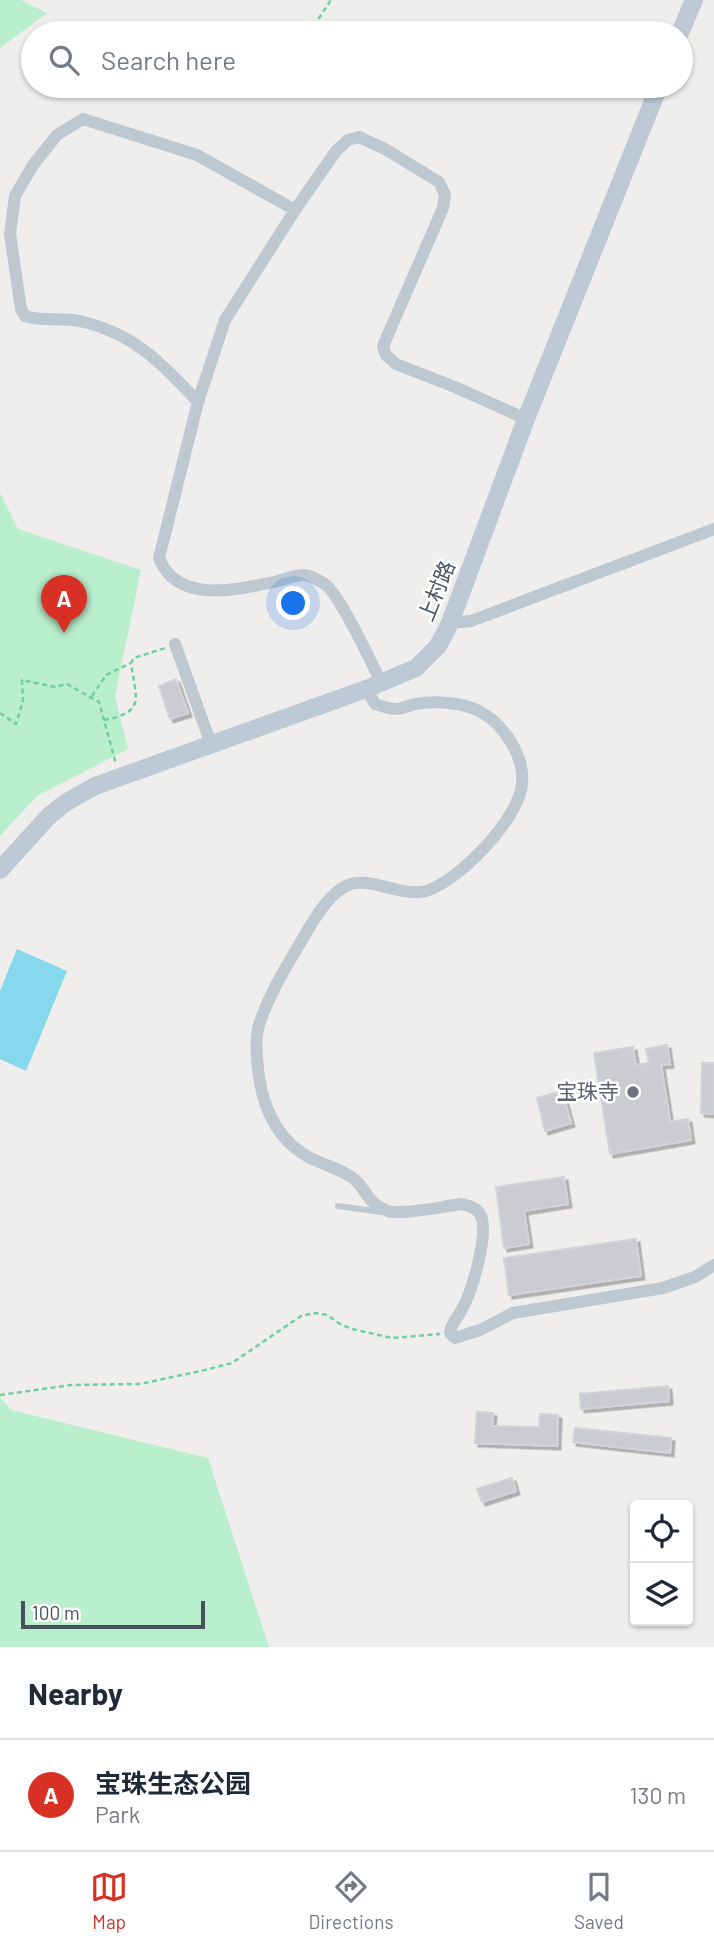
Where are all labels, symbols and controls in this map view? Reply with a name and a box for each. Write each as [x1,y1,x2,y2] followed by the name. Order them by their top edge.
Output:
[21,21,693,98] search box
[45,41,83,79] icon: search
[101,44,236,75] text: Search here
[412,557,459,624] street label: 上村路
[41,575,87,633] pin: A
[276,586,310,620] your location
[556,1078,619,1103] place label: 宝珠寺
[625,1084,641,1100] marker: 宝珠寺
[630,1500,693,1626] map controls
[630,1500,693,1563] button: locate
[630,1563,693,1626] button: layers
[21,1598,205,1630] scale bar
[32,1601,80,1624] text: 100 m
[28,1675,123,1711] text: Nearby
[95,1767,251,1798] text: 宝珠生态公园
[43,1781,59,1809] text: A
[629,1781,686,1809] text: 130 m
[95,1800,140,1828] text: Park
[90,1868,128,1933] tab: Map
[309,1868,394,1933] tab: Directions
[574,1868,624,1933] tab: Saved

